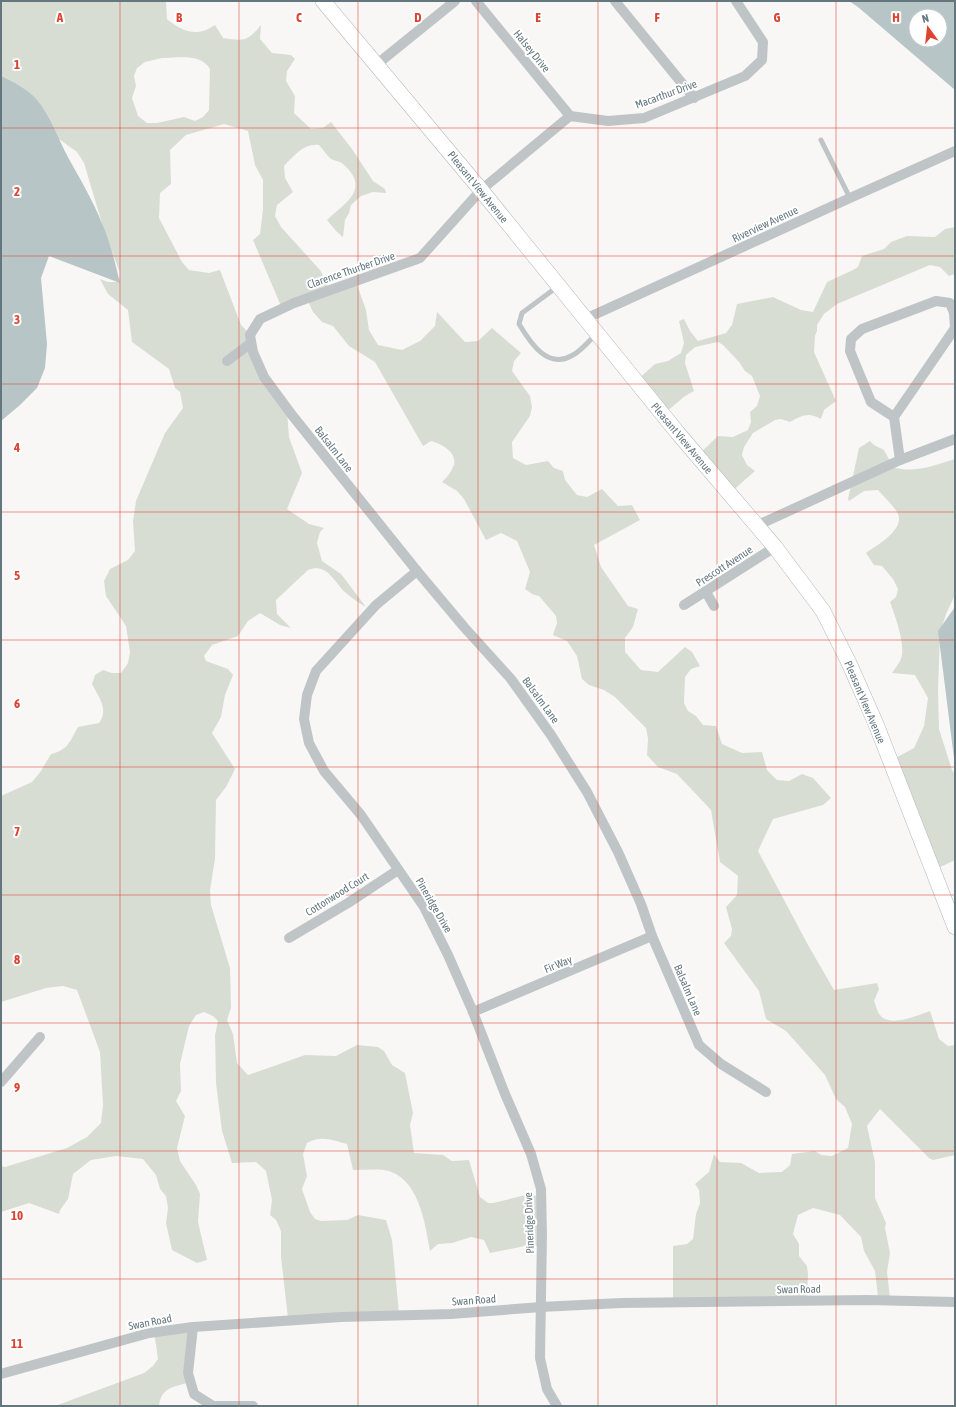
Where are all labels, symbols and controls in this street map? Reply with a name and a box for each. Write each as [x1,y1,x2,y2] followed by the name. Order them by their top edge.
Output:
[908,8,948,48] north arrow
[56,10,64,25] text: A
[176,10,183,25] text: B
[296,10,302,25] text: C
[414,10,422,25] text: D
[535,10,541,25] text: E
[654,10,660,25] text: F
[774,10,781,25] text: G
[892,10,900,25] text: H
[921,12,930,25] text: N
[511,28,553,74] street label: Halsey Drive
[14,57,20,72] text: 1
[634,77,698,111] street label: Macarthur Drive
[445,149,511,225] street label: Pleasant View Avenue
[14,184,20,199] text: 2
[730,204,800,244] street label: Riverview Avenue
[306,249,396,291] street label: Clarence Thurber Drive
[14,312,20,327] text: 3
[649,400,715,476] street label: Pleasant View Avenue
[313,424,355,474] street label: Balsalm Lane
[13,440,20,455] text: 4
[693,543,755,589] street label: Prescott Avenue
[14,568,20,583] text: 5
[842,659,888,745] street label: Pleasant View Avenue
[520,675,562,725] street label: Balsalm Lane
[14,696,20,711] text: 6
[14,824,20,839] text: 7
[303,870,371,918] street label: Cottonwood Court
[413,875,455,935] street label: Pineridge Drive
[14,952,20,967] text: 8
[542,953,574,975] street label: Fir Way
[672,963,704,1017] street label: Balsalm Lane
[14,1080,20,1095] text: 9
[522,1192,536,1254] street label: Pineridge Drive
[11,1208,23,1223] text: 10
[777,1283,821,1295] street label: Swan Road
[452,1292,496,1308] street label: Swan Road
[127,1312,173,1332] street label: Swan Road
[11,1336,23,1351] text: 11

